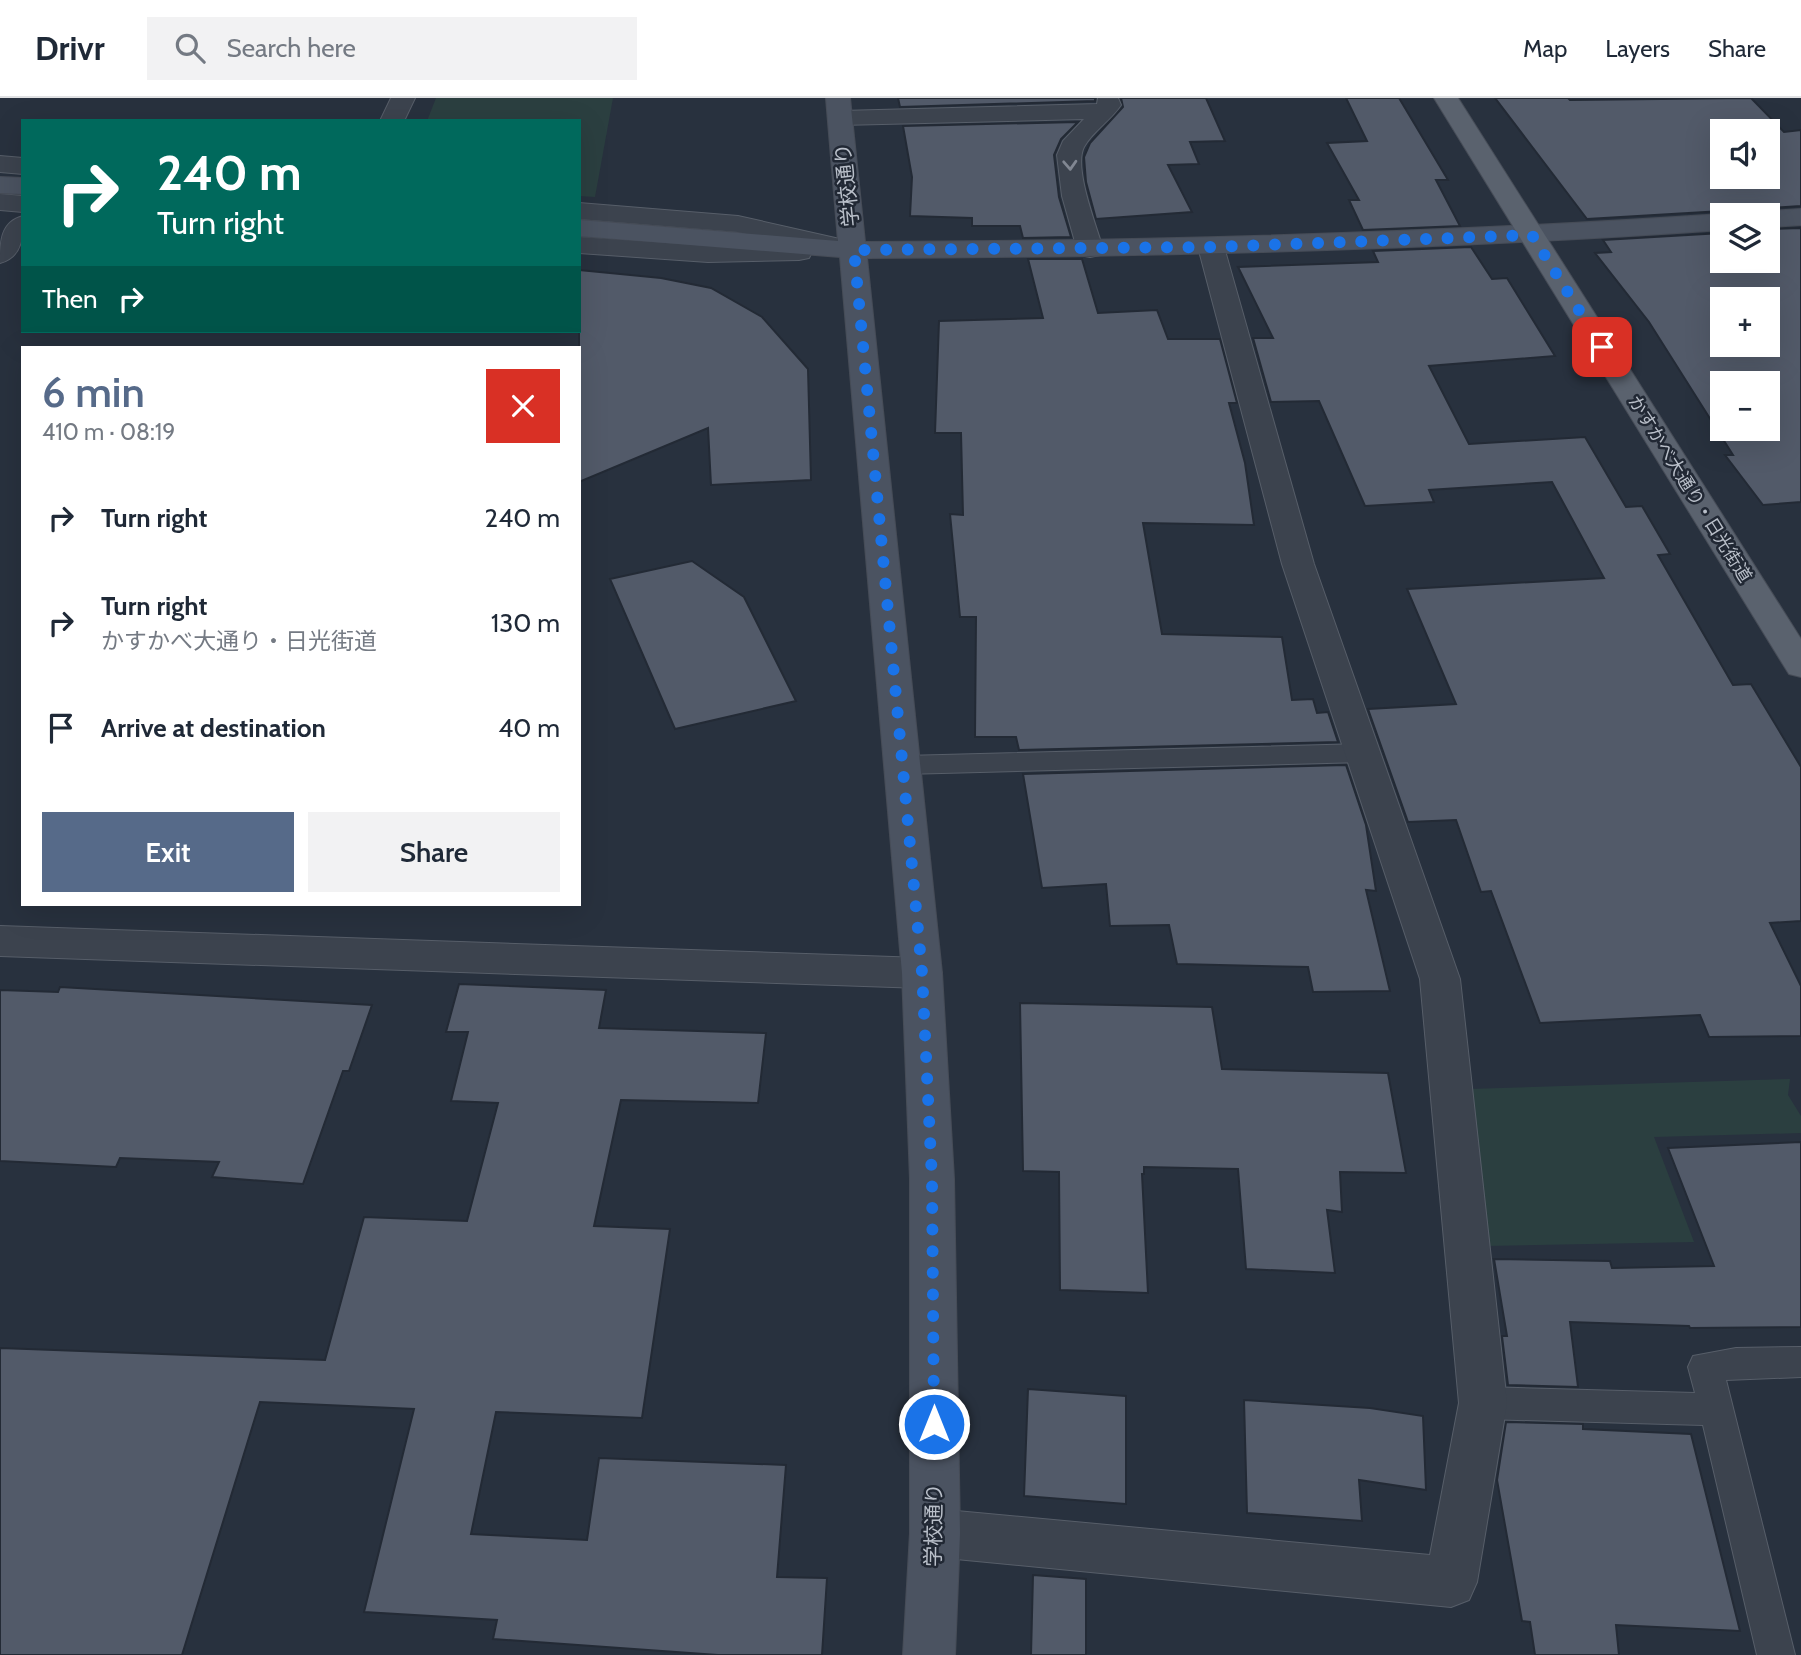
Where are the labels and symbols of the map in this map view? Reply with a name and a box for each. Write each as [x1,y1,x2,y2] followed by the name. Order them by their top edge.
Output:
[830,142,863,228] street label: 学校通り
[1063,160,1078,171] one-way arrow
[1572,317,1632,377] pin
[1623,392,1757,586] street label: かすかべ大通り・日光街道
[897,1387,971,1461] position arrow
[920,1483,947,1567] street label: 学校通り

